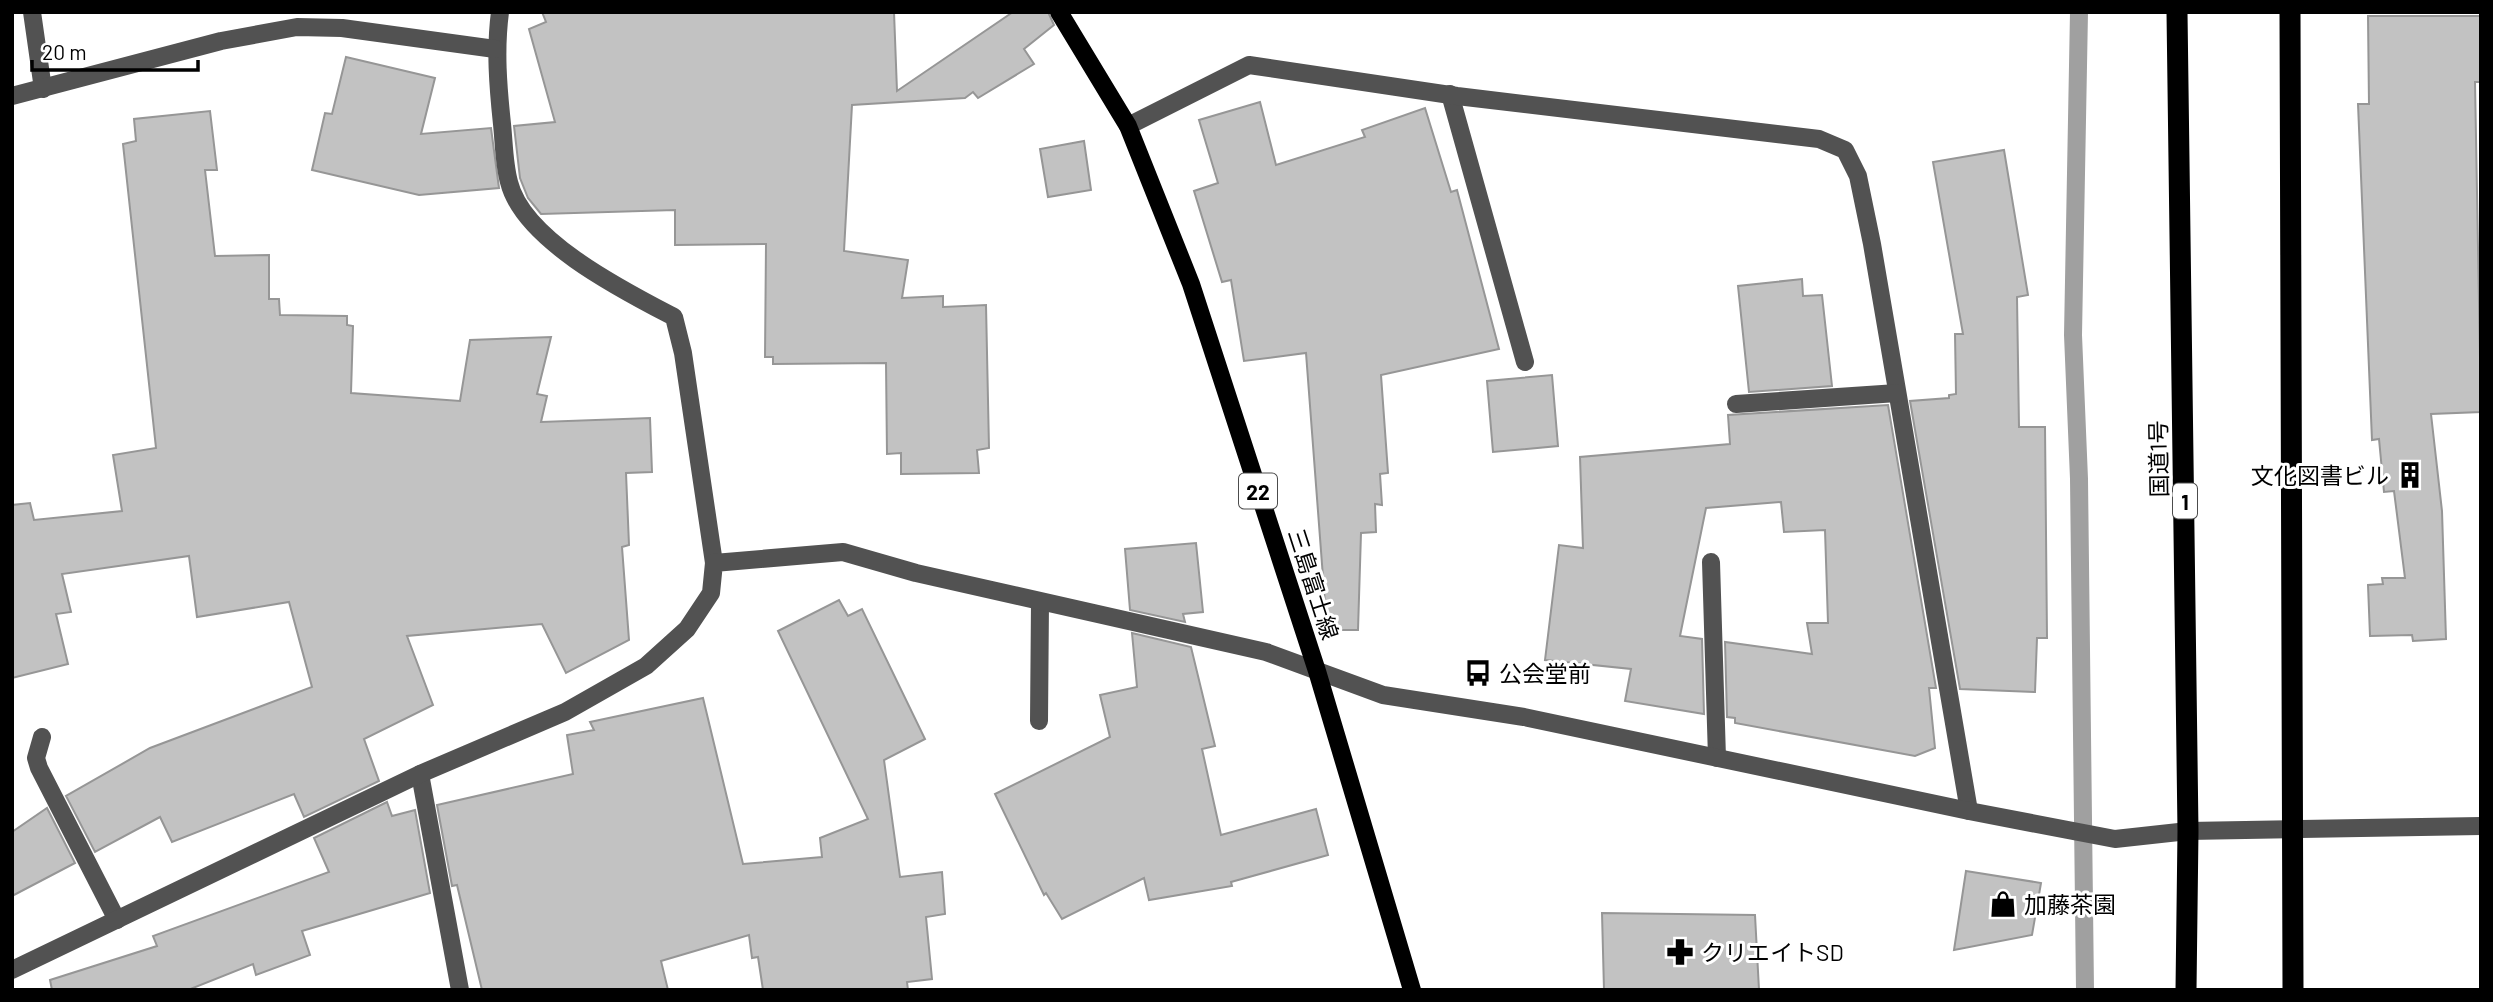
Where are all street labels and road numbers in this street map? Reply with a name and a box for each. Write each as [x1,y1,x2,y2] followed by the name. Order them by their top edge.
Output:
[2143,420,2173,498] street label: 国道1号
[1239,474,1277,508] road number: 22
[2173,484,2197,518] road number: 1
[1283,525,1345,643] street label: 三島富士線

